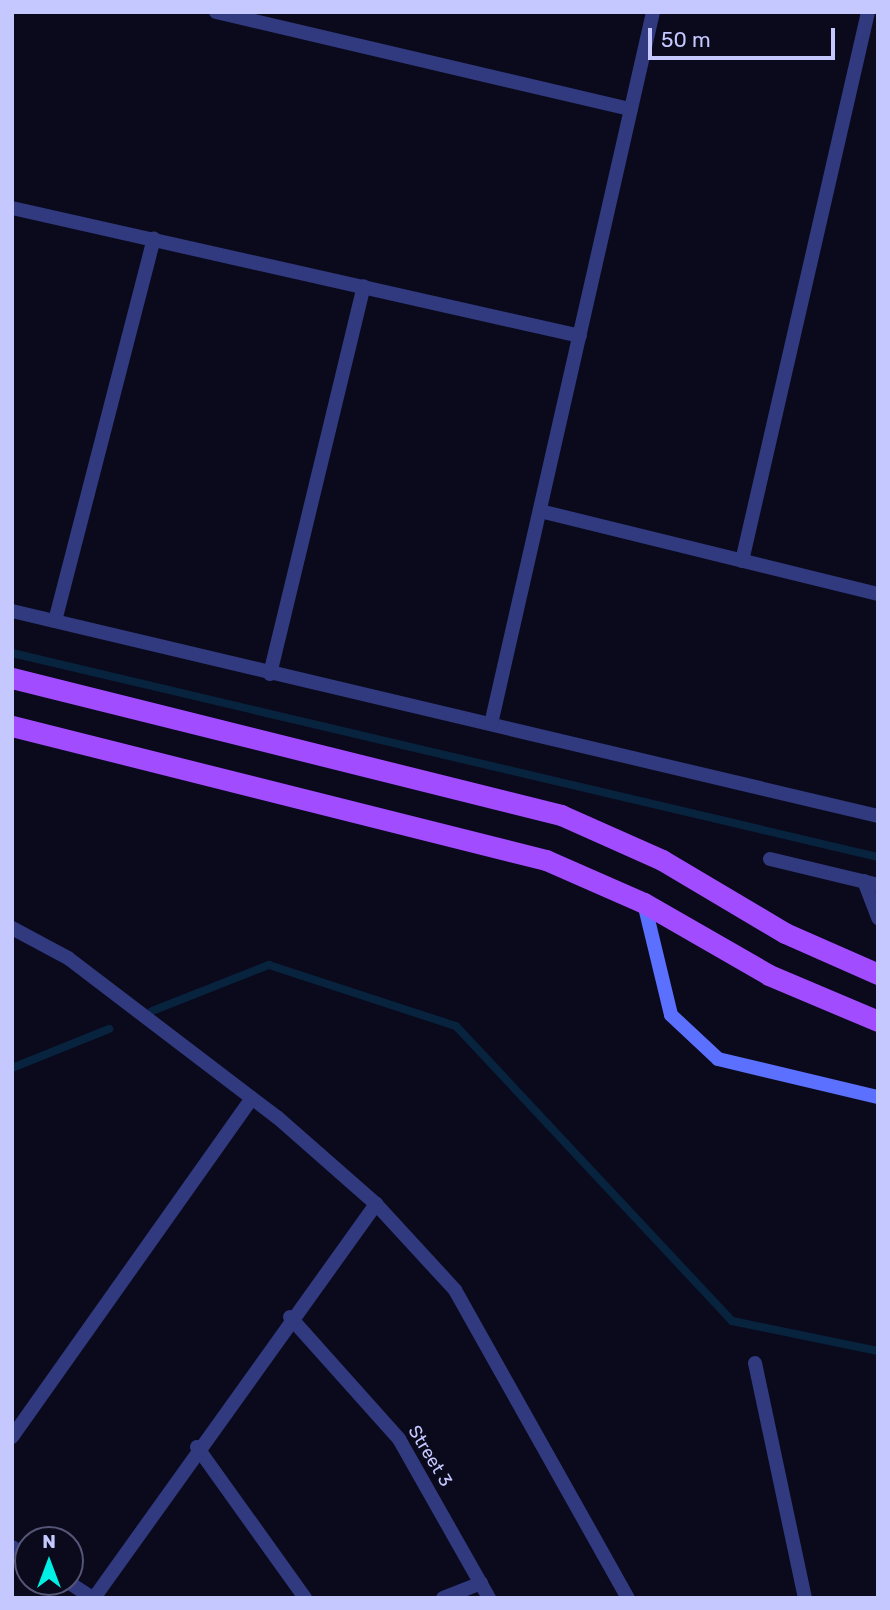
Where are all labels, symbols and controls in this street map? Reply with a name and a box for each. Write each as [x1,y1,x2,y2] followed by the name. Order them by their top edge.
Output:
[652,14,839,58] scale bar
[661,27,711,52] text: 50 m
[403,1422,457,1490] street label: Street 3
[14,1526,84,1596] north arrow
[42,1530,56,1553] text: N

